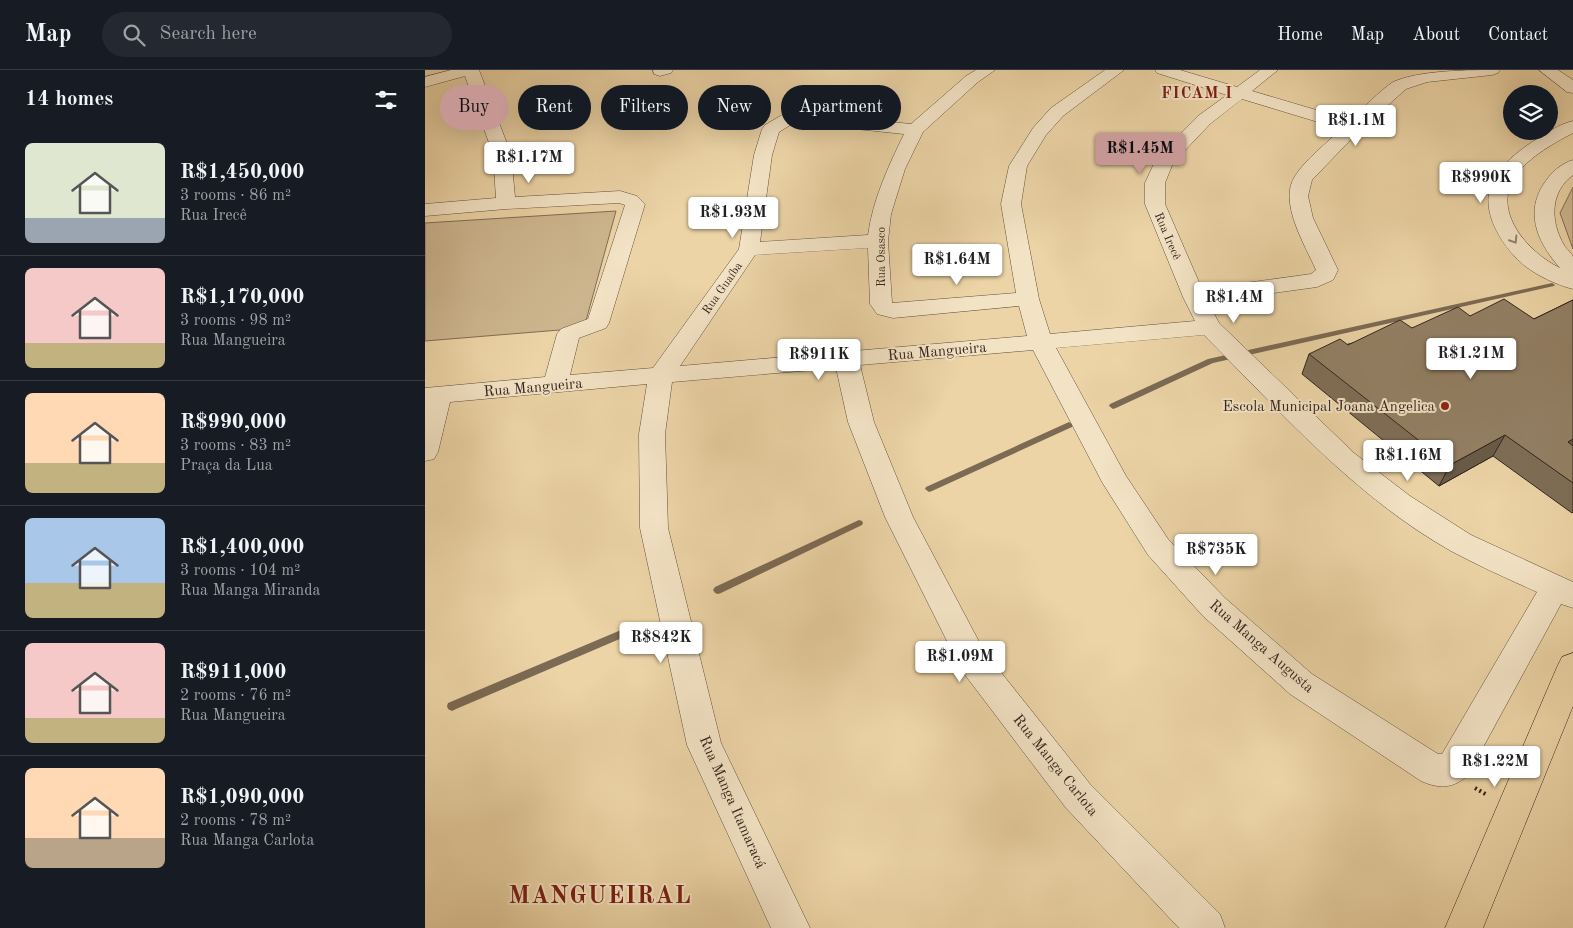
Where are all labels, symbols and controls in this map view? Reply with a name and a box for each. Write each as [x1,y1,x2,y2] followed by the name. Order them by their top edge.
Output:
[102,12,452,57] search box
[120,21,148,49] icon: search
[25,23,72,47] text: Map
[160,25,257,44] text: Search here
[1277,26,1323,44] text: Home
[1351,26,1384,44] text: Map
[1412,26,1460,44] text: About
[1488,26,1548,44] text: Contact
[440,85,508,130] chip: Buy
[518,85,591,130] chip: Rent
[601,85,688,130] chip: Filters
[698,85,771,130] chip: New
[781,85,901,130] chip: Apartment
[1503,85,1558,140] map controls
[1503,85,1558,140] button: layers
[372,86,400,114] icon: filters
[1161,86,1233,102] district label: FICAM I
[25,89,113,110] text: 14 homes
[1315,104,1397,147] pin: R$1.1M
[1327,113,1385,129] text: R$1.1M
[1094,132,1186,175] pin: R$1.45M
[1106,141,1174,157] text: R$1.45M
[483,142,575,184] pin: R$1.17M
[495,150,563,166] text: R$1.17M
[180,162,305,183] text: R$1,450,000
[1440,162,1522,204] pin: R$990K
[65,163,125,223] icon: home
[1450,170,1512,186] text: R$990K
[180,188,291,204] text: 3 rooms · 86 m²
[687,196,779,239] pin: R$1.93M
[699,205,767,221] text: R$1.93M
[180,208,247,224] text: Rua Irecê
[1152,211,1183,262] street label: Rua Irecê
[876,227,888,287] street label: Rua Osasco
[1508,235,1518,244] one-way arrow
[911,244,1003,286] pin: R$1.64M
[923,252,991,268] text: R$1.64M
[701,260,745,317] street label: Rua Guaíba
[1193,282,1275,324] pin: R$1.4M
[180,287,305,308] text: R$1,170,000
[65,288,125,348] icon: home
[1205,290,1263,306] text: R$1.4M
[180,313,291,329] text: 3 rooms · 98 m²
[180,333,286,349] text: Rua Mangueira
[778,338,860,381] pin: R$911K
[1425,338,1517,380] pin: R$1.21M
[887,341,988,364] street label: Rua Mangueira
[1437,346,1505,362] text: R$1.21M
[788,347,850,363] text: R$911K
[483,377,584,400] street label: Rua Mangueira
[1222,400,1436,415] place label: Escola Municipal Joana Angelica
[1439,400,1451,412] marker: Escola Municipal Joana Angelica
[180,412,286,433] text: R$990,000
[65,413,125,473] icon: home
[180,438,291,454] text: 3 rooms · 83 m²
[1362,440,1454,482] pin: R$1.16M
[1374,448,1442,464] text: R$1.16M
[180,458,273,474] text: Praça da Lua
[1175,534,1257,576] pin: R$735K
[180,537,305,558] text: R$1,400,000
[65,538,125,598] icon: home
[1185,542,1247,558] text: R$735K
[180,563,300,579] text: 3 rooms · 104 m²
[180,583,320,599] text: Rua Manga Miranda
[1206,598,1317,697] street label: Rua Manga Augusta
[620,622,702,664] pin: R$842K
[630,630,692,646] text: R$842K
[914,640,1006,683] pin: R$1.09M
[926,649,994,665] text: R$1.09M
[180,662,286,683] text: R$911,000
[65,663,125,723] icon: home
[180,688,291,704] text: 2 rooms · 76 m²
[180,708,286,724] text: Rua Mangueira
[1009,712,1101,820] street label: Rua Manga Carlota
[696,734,768,872] street label: Rua Manga Itamaracá
[1449,746,1541,788] pin: R$1.22M
[1461,754,1529,770] text: R$1.22M
[180,787,305,808] text: R$1,090,000
[65,788,125,848] icon: home
[180,813,291,829] text: 2 rooms · 78 m²
[180,833,314,849] text: Rua Manga Carlota
[509,885,691,909] district label: MANGUEIRAL

